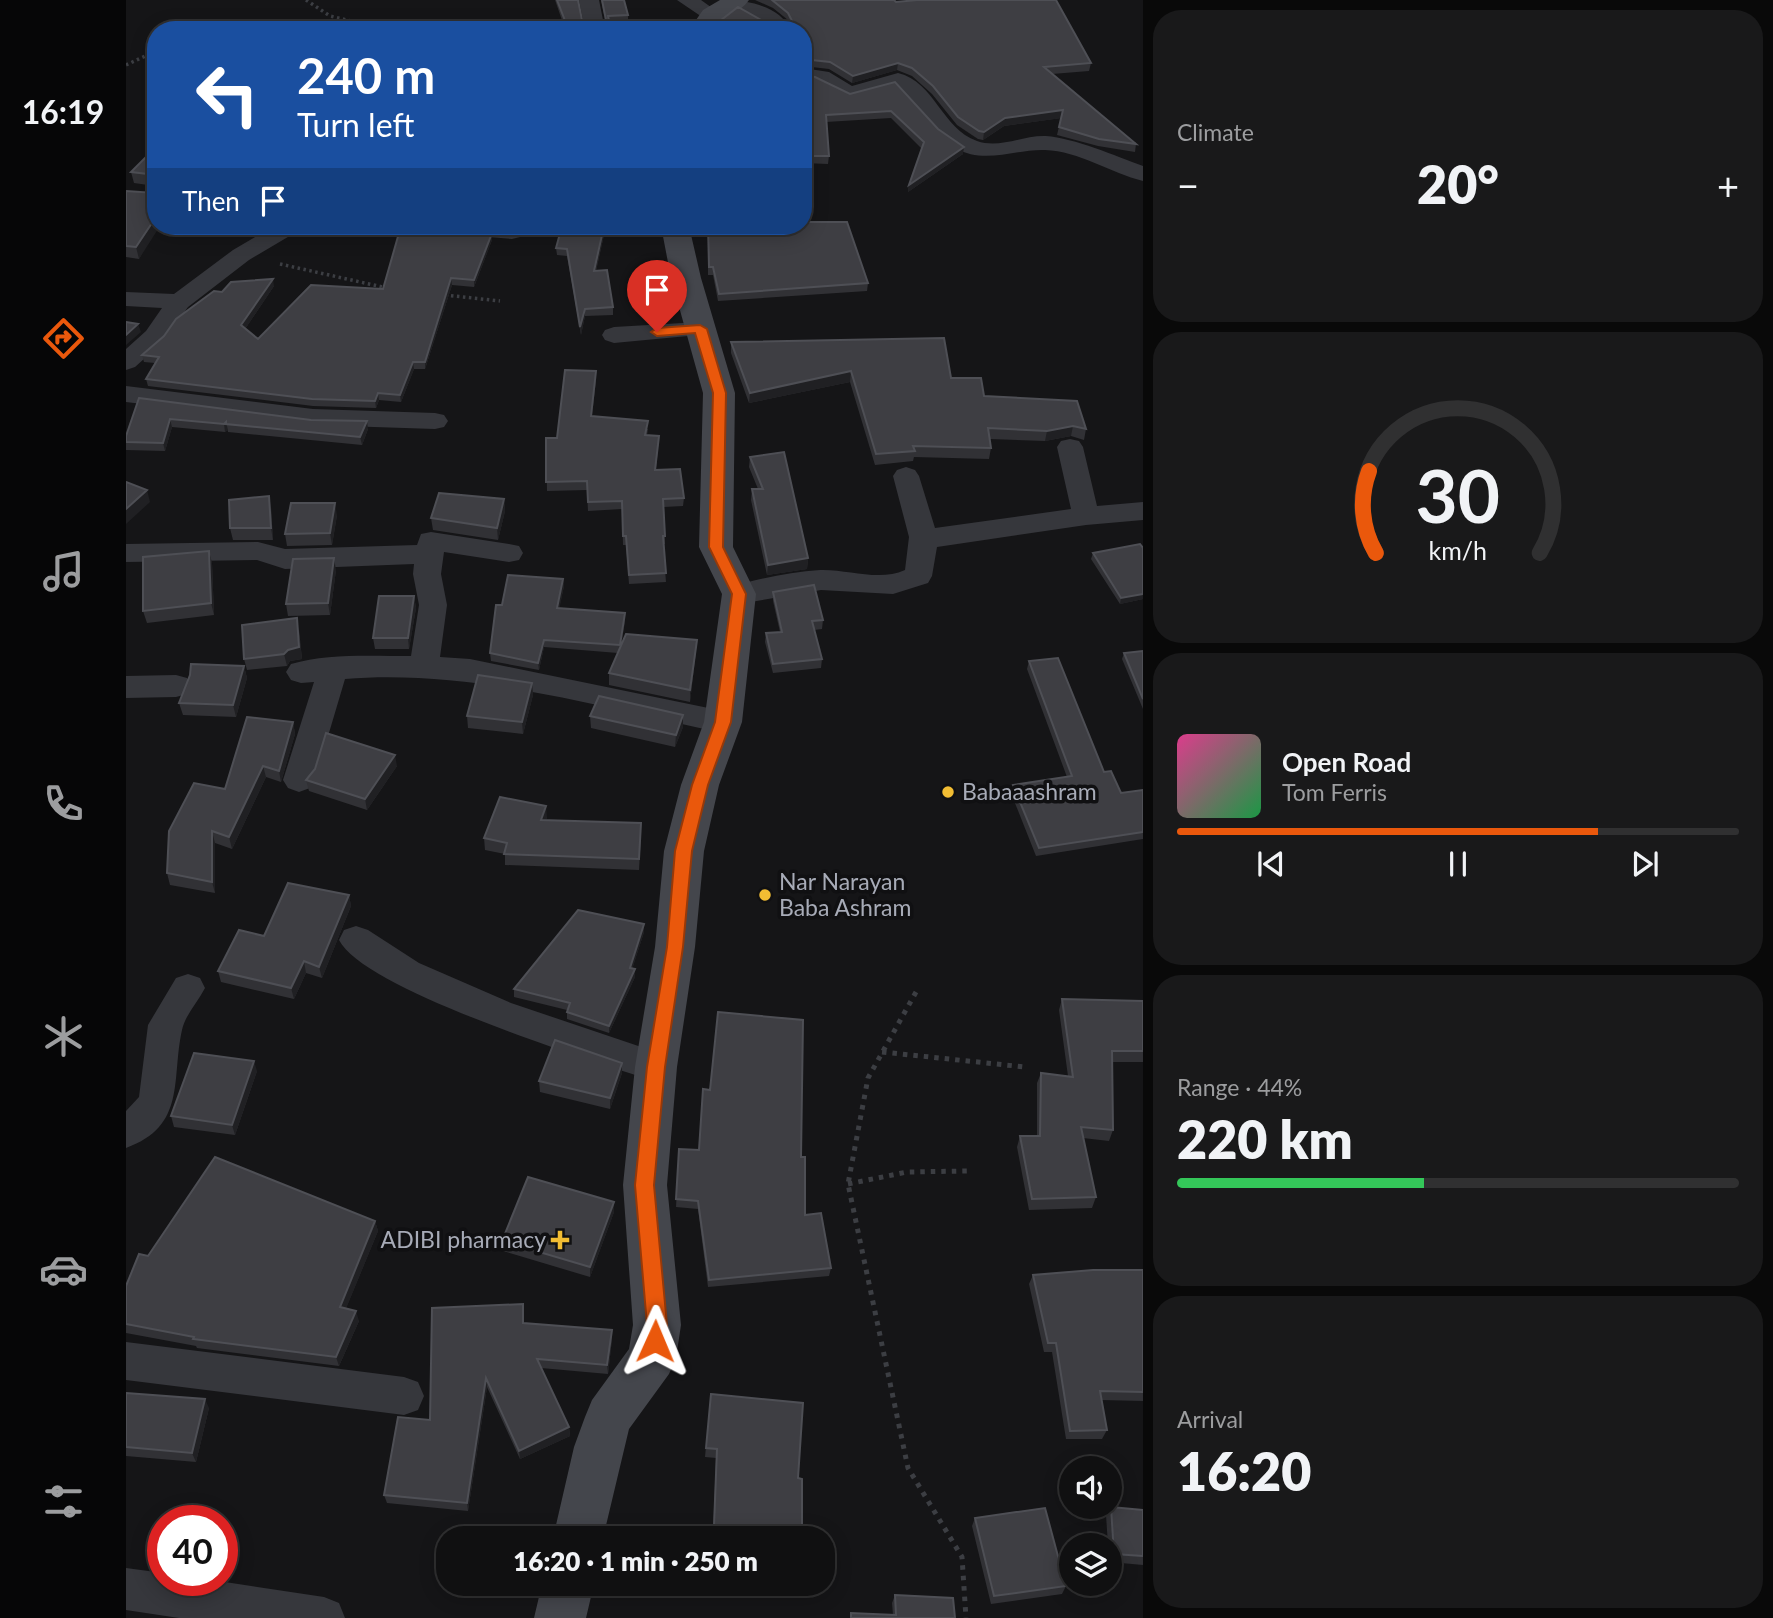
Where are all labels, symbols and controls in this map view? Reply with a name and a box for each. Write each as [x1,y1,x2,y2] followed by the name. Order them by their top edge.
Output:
[297,46,435,104] text: 240 m
[182,49,273,140] icon: left
[22,92,104,131] text: 16:19
[297,105,414,144] text: Turn left
[1177,118,1254,146] text: Climate
[1417,153,1499,215] text: 20°
[1177,162,1199,208] text: −
[1717,162,1739,208] text: +
[254,182,292,220] icon: arrive
[182,185,240,217] text: Then
[627,260,687,332] pin
[638,271,676,309] icon: arrive
[39,314,88,363] icon: directions
[1416,452,1500,540] text: 30
[1429,535,1487,565] text: km/h
[39,547,88,596] icon: music
[1282,746,1411,778] text: Open Road
[962,777,1097,805] place label: Babaaashram
[1282,778,1387,806] text: Tom Ferris
[39,779,88,828] icon: phone
[940,784,956,800] marker: Babaaashram
[1252,845,1290,883] icon: previous
[1439,845,1477,883] icon: pause
[1626,845,1664,883] icon: next
[779,867,911,921] place label: Nar Narayan Baba Ashram
[757,887,773,903] marker: Nar Narayan Baba Ashram
[39,1012,88,1061] icon: climate
[1177,1073,1302,1101] text: Range · 44%
[1177,1108,1353,1170] text: 220 km
[381,1225,546,1253] place label: ADIBI pharmacy
[552,1232,568,1248] marker: ADIBI pharmacy
[39,1245,88,1294] icon: car
[618,1304,692,1378] position arrow
[1177,1405,1243,1433] text: Arrival
[1177,1440,1311,1502] text: 16:20
[1059,1456,1122,1596] map controls
[1059,1456,1122,1519] button: sound
[39,1477,88,1526] icon: filters
[147,1505,238,1596] speed limit sign: 40
[1059,1533,1122,1596] button: layers
[513,1545,758,1577] text: 16:20 · 1 min · 250 m

